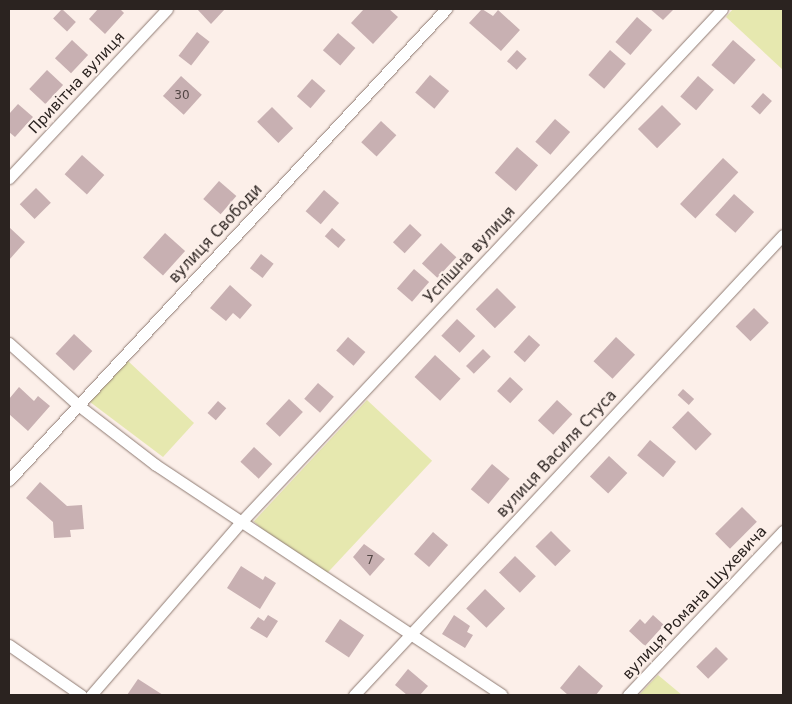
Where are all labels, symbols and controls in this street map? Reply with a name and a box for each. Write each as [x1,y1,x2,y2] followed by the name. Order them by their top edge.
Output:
[25,28,129,138] street label: Привітна вулиця
[174,89,190,103] house number: 30
[166,181,266,287] street label: вулиця Свободи
[421,203,519,307] street label: Успішна вулиця
[493,387,621,521] street label: вулиця Василя Стуса
[619,523,771,683] street label: вулиця Романа Шухевича
[366,554,374,568] house number: 7

